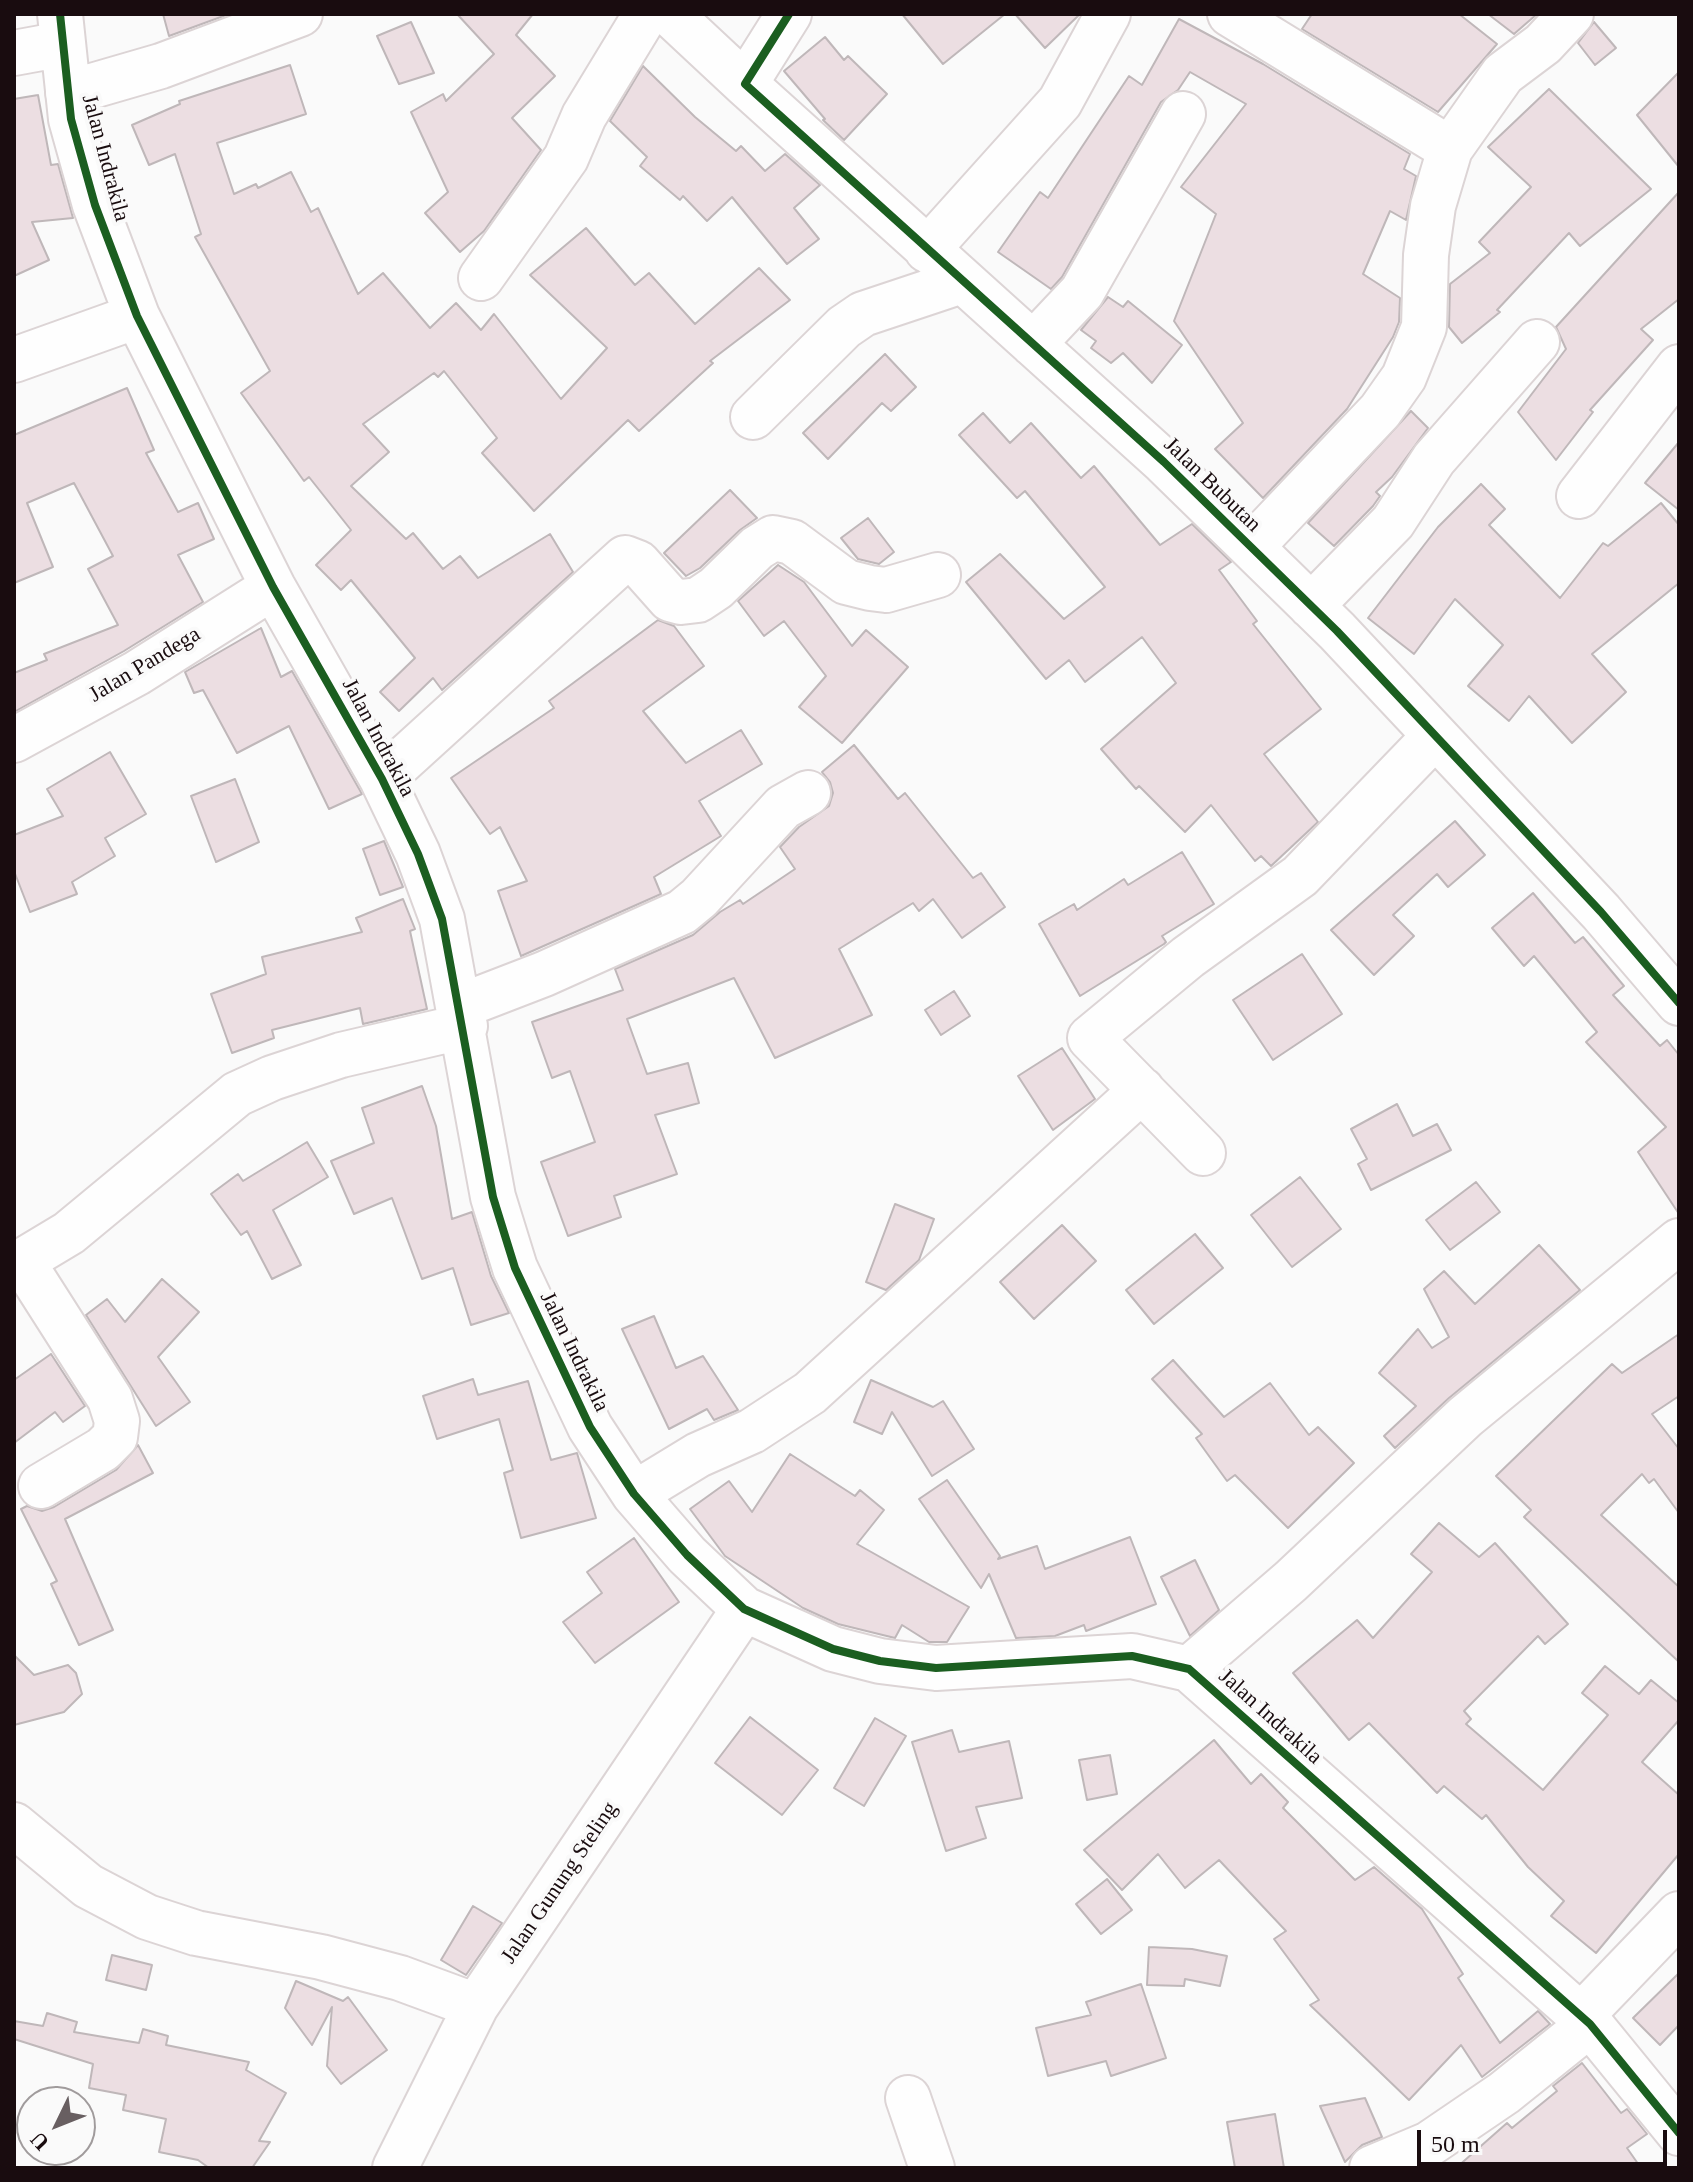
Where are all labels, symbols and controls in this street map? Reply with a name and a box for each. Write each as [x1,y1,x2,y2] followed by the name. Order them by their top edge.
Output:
[75,92,135,224] street label: Jalan Indrakila
[1158,432,1266,538] street label: Jalan Bubutan
[85,621,205,709] street label: Jalan Pandega
[336,674,420,802] street label: Jalan Indrakila
[534,1288,614,1416] street label: Jalan Indrakila
[1213,1664,1327,1770] street label: Jalan Indrakila
[496,1797,624,1969] street label: Jalan Gunung Steling
[16,2086,96,2166] north arrow
[1421,2114,1671,2164] scale bar
[25,2127,54,2156] text: U
[1431,2131,1480,2157] text: 50 m

